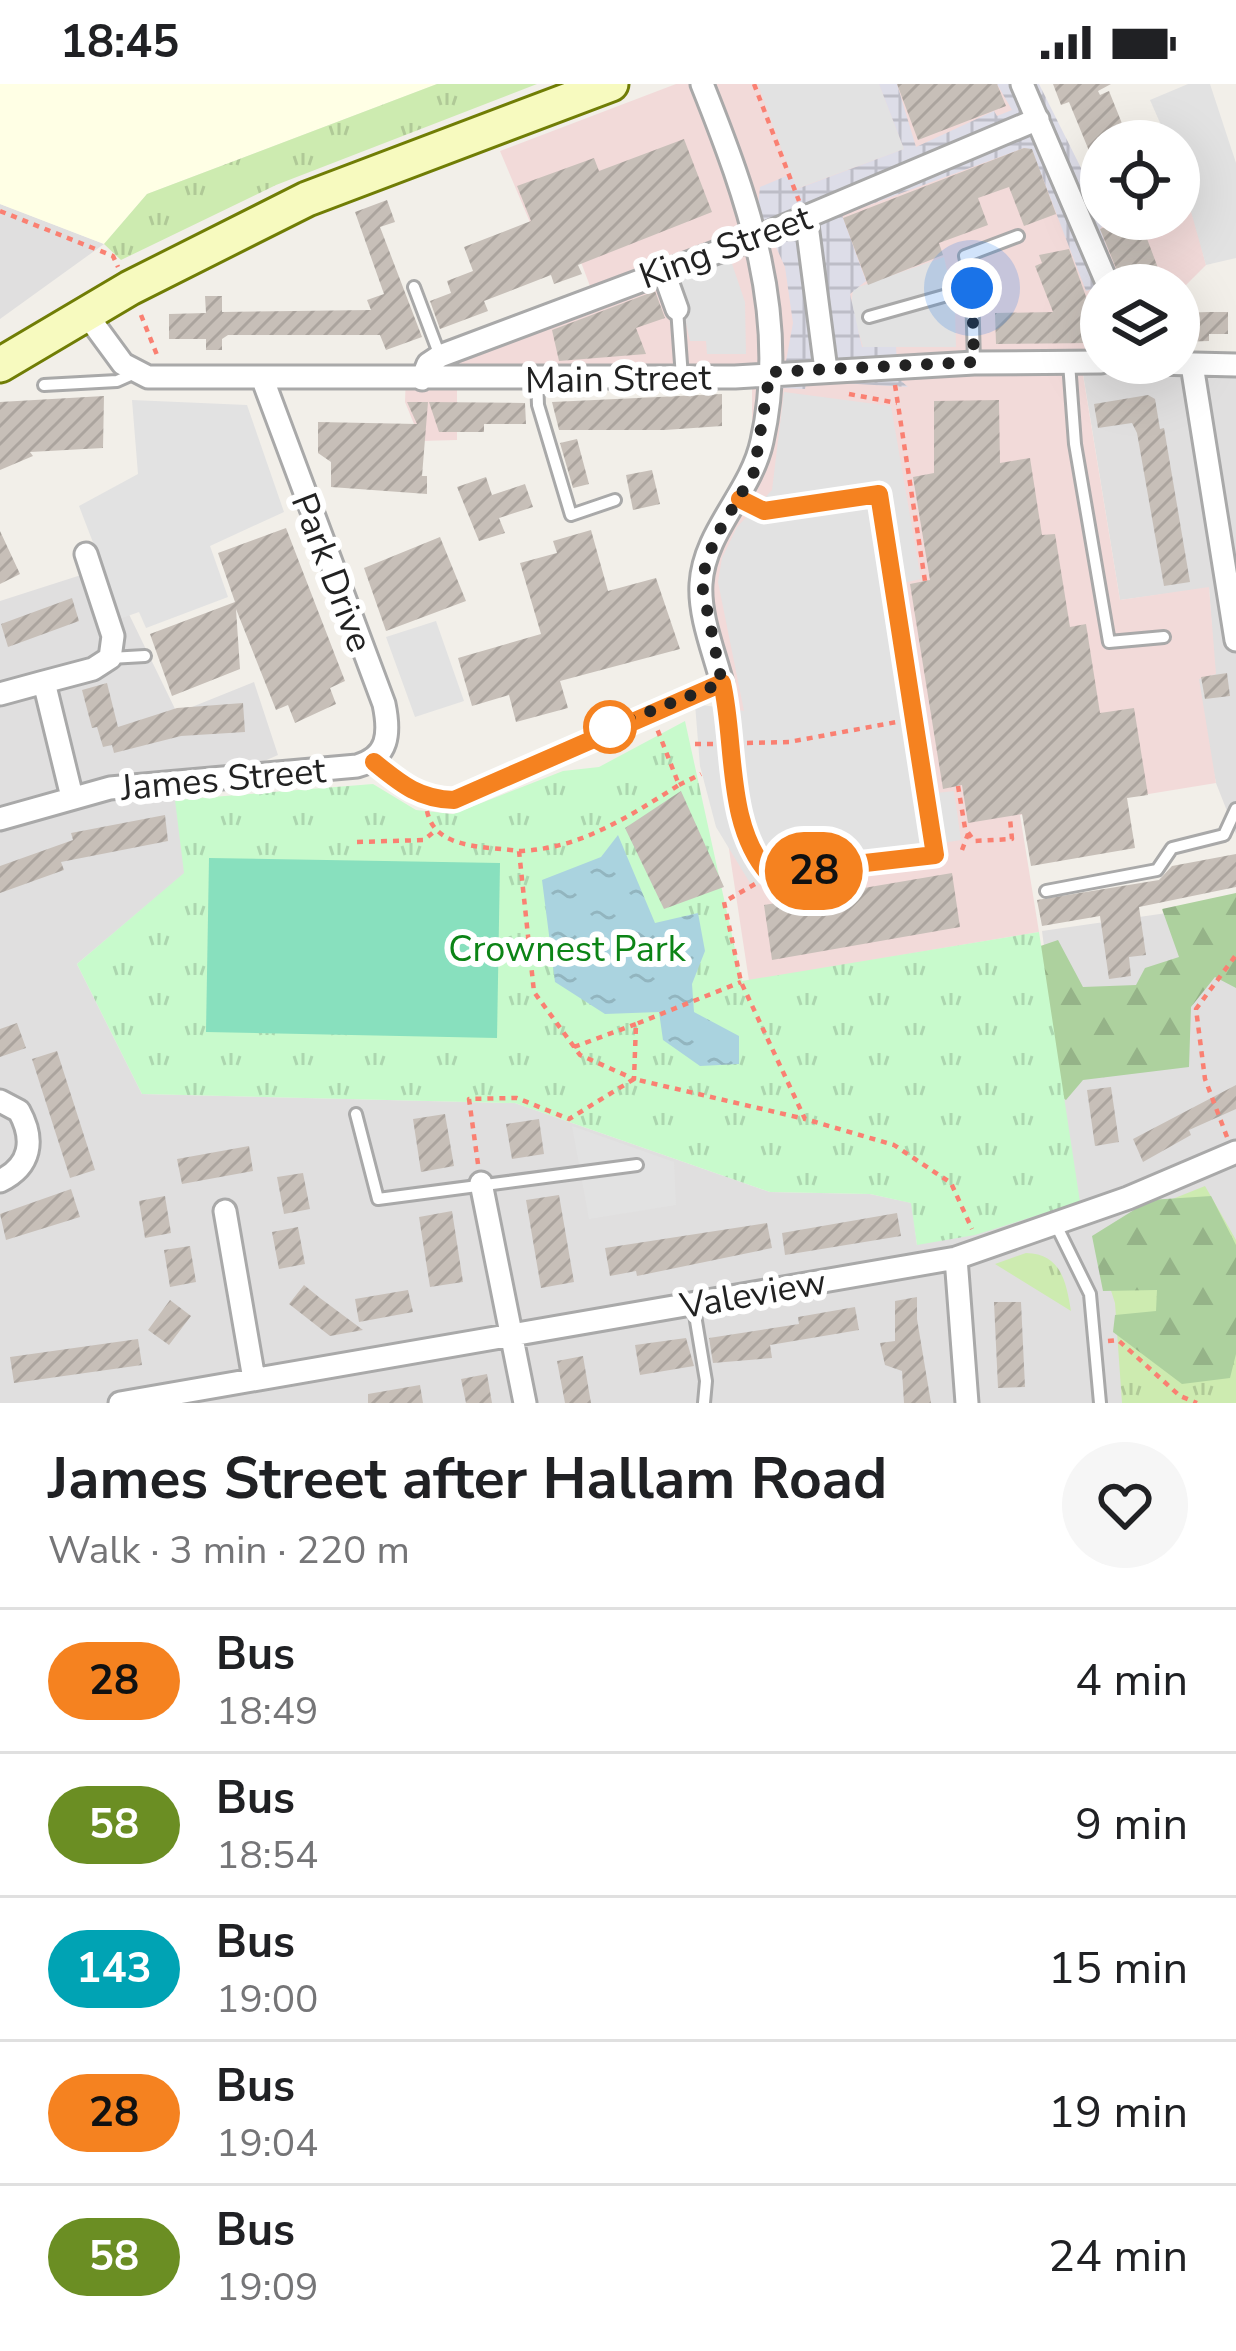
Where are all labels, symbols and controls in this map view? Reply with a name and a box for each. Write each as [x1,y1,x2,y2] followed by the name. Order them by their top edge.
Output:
[60,12,179,73] text: 18:45
[1080,120,1200,384] map controls
[1080,120,1200,240] button: locate
[633,193,819,301] street label: King Street
[942,258,1002,318] your location
[1080,264,1200,384] button: layers
[525,353,712,406] street label: Main Street
[279,486,384,659] street label: Park Drive
[585,702,635,752] unlabelled marker
[118,746,328,813] street label: James Street
[760,832,868,910] line badge: 28
[789,842,839,899] text: 28
[448,925,687,974] park label: Crownest Park
[675,1258,830,1332] street label: Valeview
[48,1440,887,1518] text: James Street after Hallam Road
[1062,1442,1188,1568] button: heart
[48,1524,410,1577] text: Walk · 3 min · 220 m
[216,1624,295,1685] text: Bus
[1075,1650,1188,1711] text: 4 min
[89,1652,139,1709] text: 28
[216,1685,319,1738] text: 18:49
[216,1768,295,1829] text: Bus
[1075,1794,1188,1855] text: 9 min
[89,1796,139,1853] text: 58
[216,1829,319,1882] text: 18:54
[216,1912,295,1973] text: Bus
[1048,1938,1188,1999] text: 15 min
[76,1940,152,1997] text: 143
[216,1973,319,2026] text: 19:00
[216,2056,295,2117] text: Bus
[1048,2082,1188,2143] text: 19 min
[89,2084,139,2141] text: 28
[216,2117,319,2170] text: 19:04
[216,2200,295,2261] text: Bus
[1048,2226,1188,2287] text: 24 min
[89,2228,139,2285] text: 58
[216,2261,319,2314] text: 19:09

